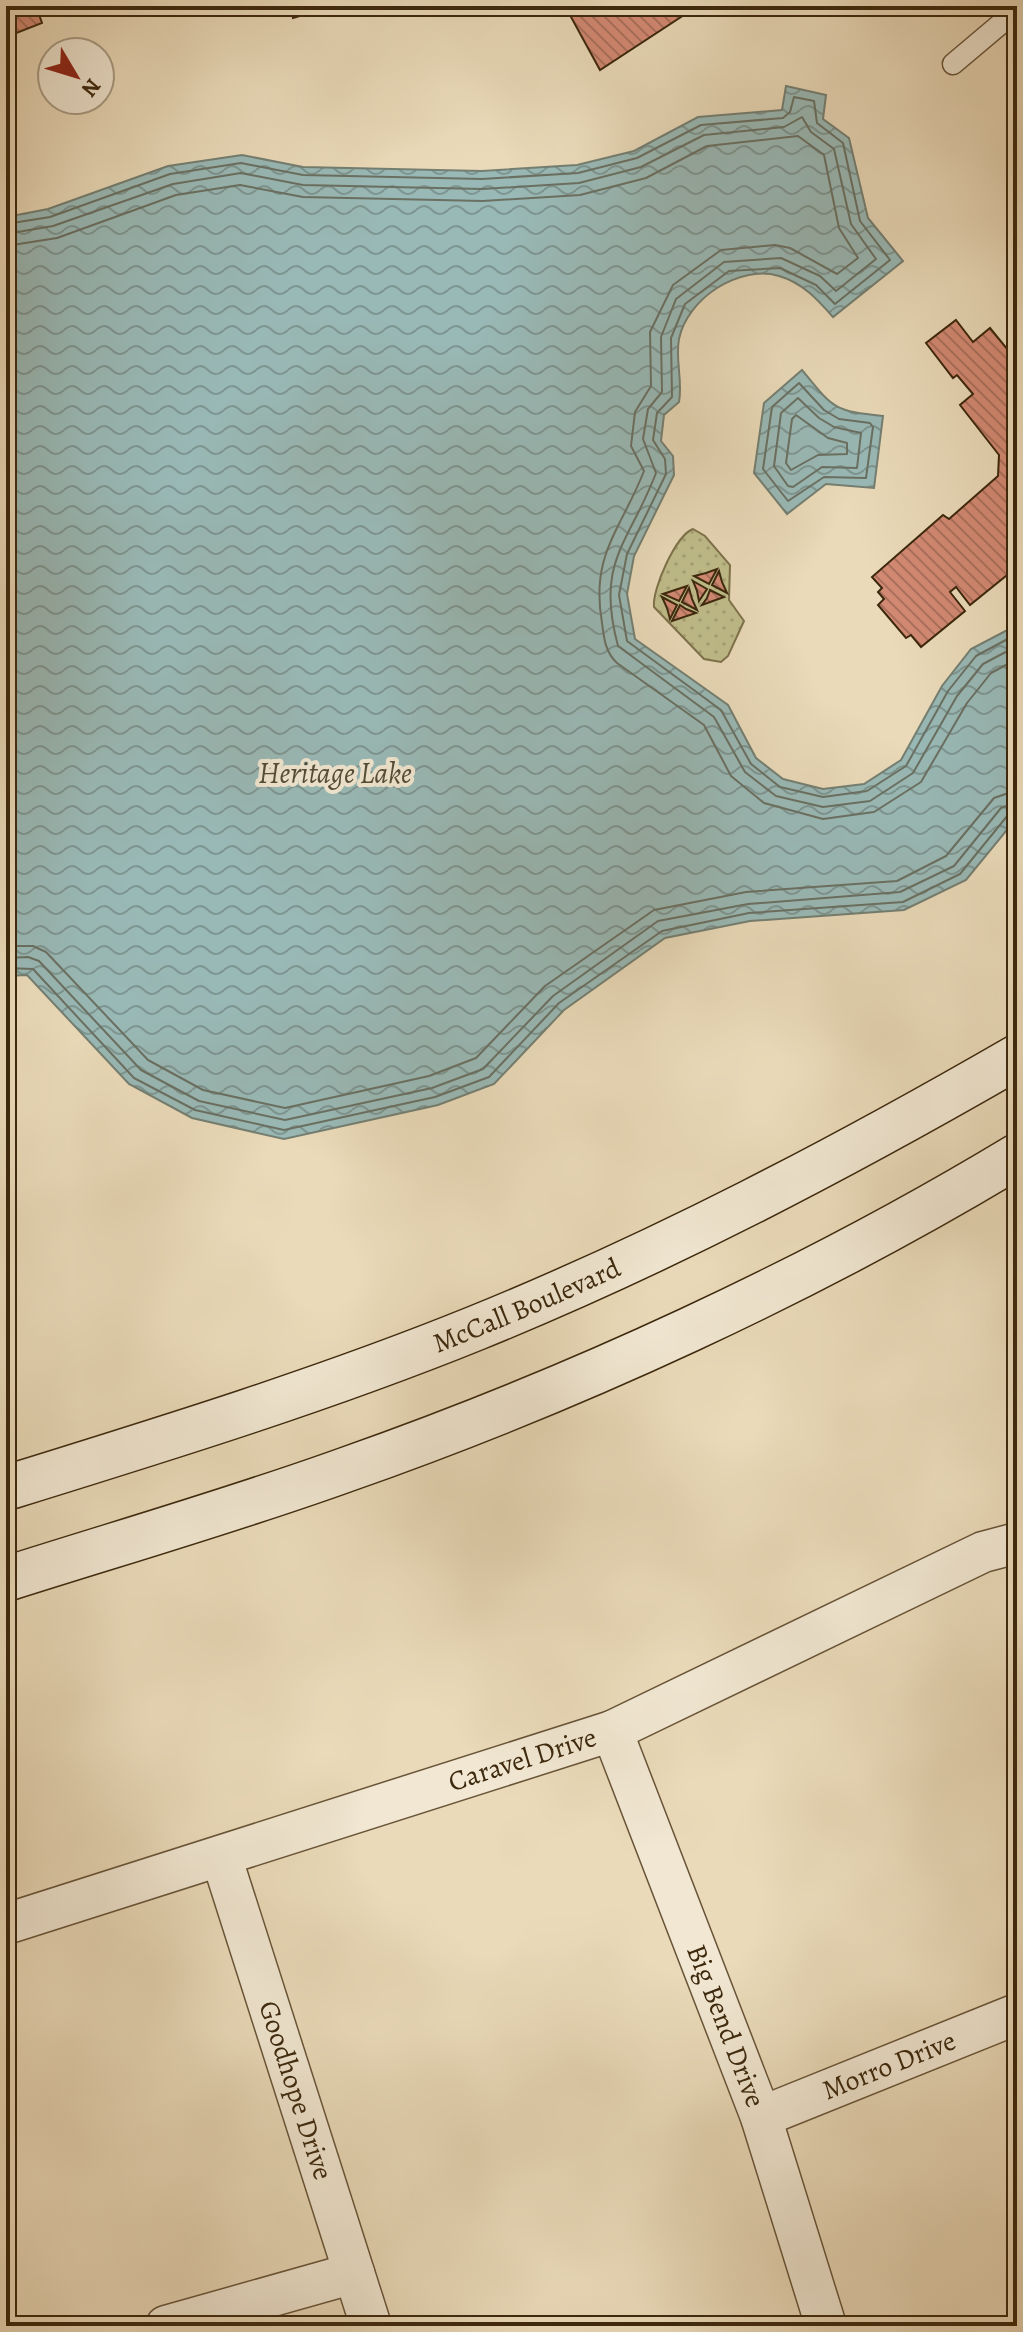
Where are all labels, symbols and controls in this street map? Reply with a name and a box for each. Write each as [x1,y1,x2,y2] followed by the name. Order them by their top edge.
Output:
[36,36,116,116] north arrow
[74,72,108,103] text: N
[258,753,412,793] water label: Heritage Lake
[427,1248,627,1362] street label: McCall Boulevard
[444,1718,601,1801] street label: Caravel Drive
[677,1939,774,2113] street label: Big Bend Drive
[249,1996,342,2185] street label: Goodhope Drive
[817,2022,961,2109] street label: Morro Drive

